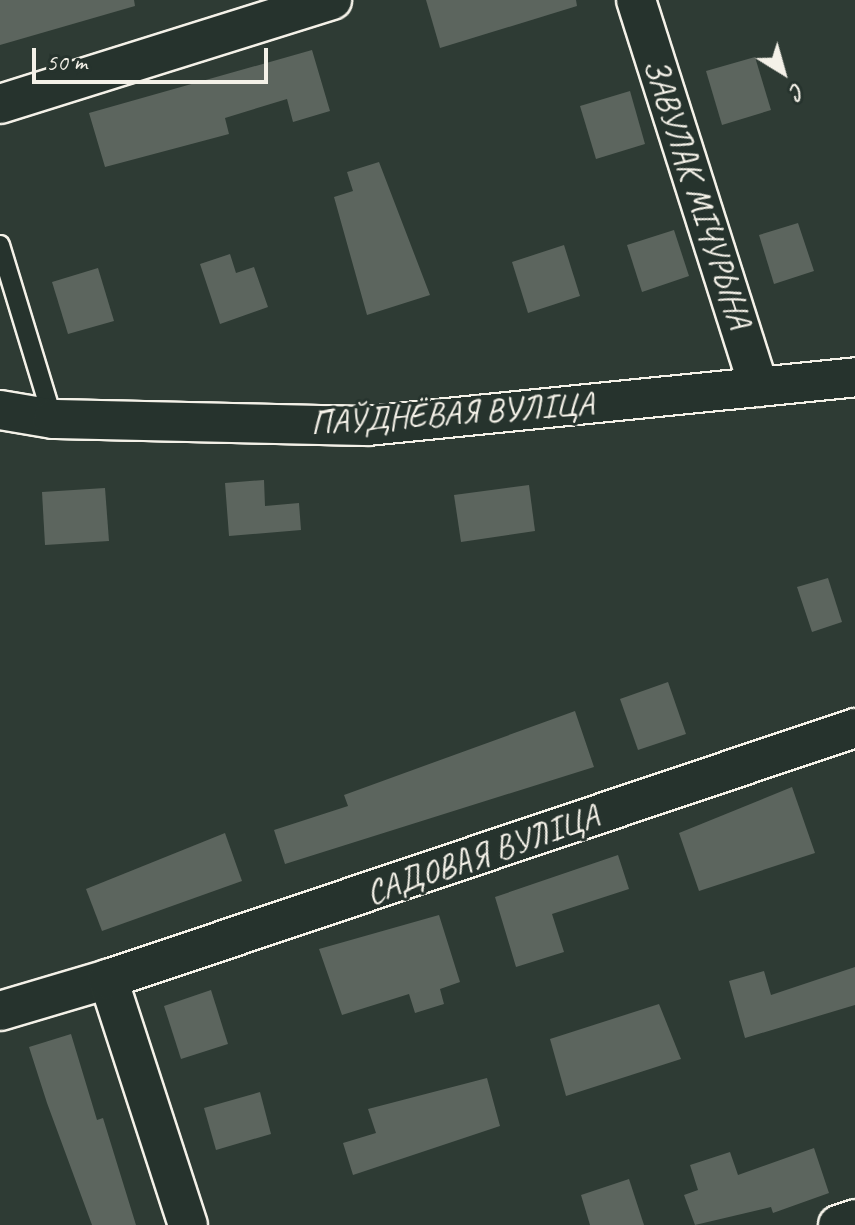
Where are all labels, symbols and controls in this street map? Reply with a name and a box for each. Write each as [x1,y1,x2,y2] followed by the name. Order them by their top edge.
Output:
[36,32,272,82] scale bar
[743,32,823,112] north arrow
[46,47,87,77] text: 50 m
[635,53,761,333] street label: ЗАВУЛАК МІЧУРЫНА
[785,77,810,106] text: С
[310,383,594,443] street label: ПАЎДНЁВАЯ ВУЛІЦА
[361,795,603,913] street label: САДОВАЯ ВУЛІЦА

